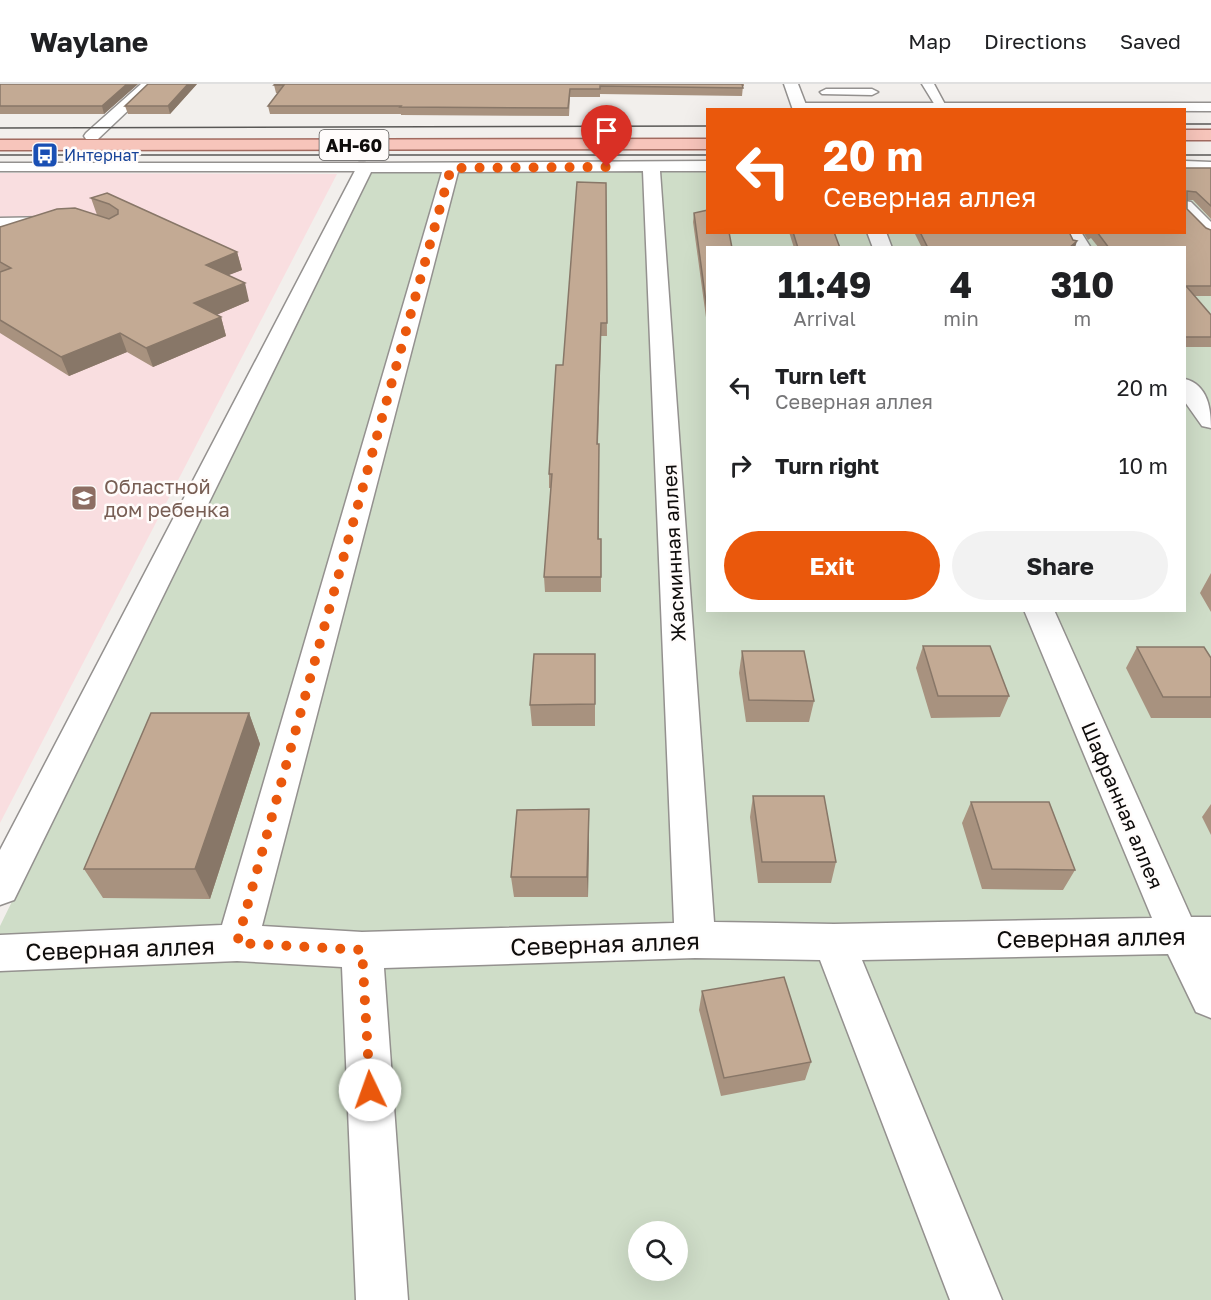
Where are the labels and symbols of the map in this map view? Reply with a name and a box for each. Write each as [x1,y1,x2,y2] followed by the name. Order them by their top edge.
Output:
[581,105,632,167] pin
[320,130,388,160] road number: АН-60
[30,140,60,170] bus stop icon: Интернат
[64,145,139,165] place label: Интернат
[656,464,690,642] street label: Жасминная аллея
[104,474,230,521] place label: Областной дом ребенка
[69,483,99,513] school or university icon: Областной дом ребенка
[1077,718,1169,892] street label: Шафранная аллея
[996,921,1186,953] street label: Северная аллея
[510,925,700,961] street label: Северная аллея
[25,930,215,966] street label: Северная аллея
[338,1058,402,1122] position arrow

